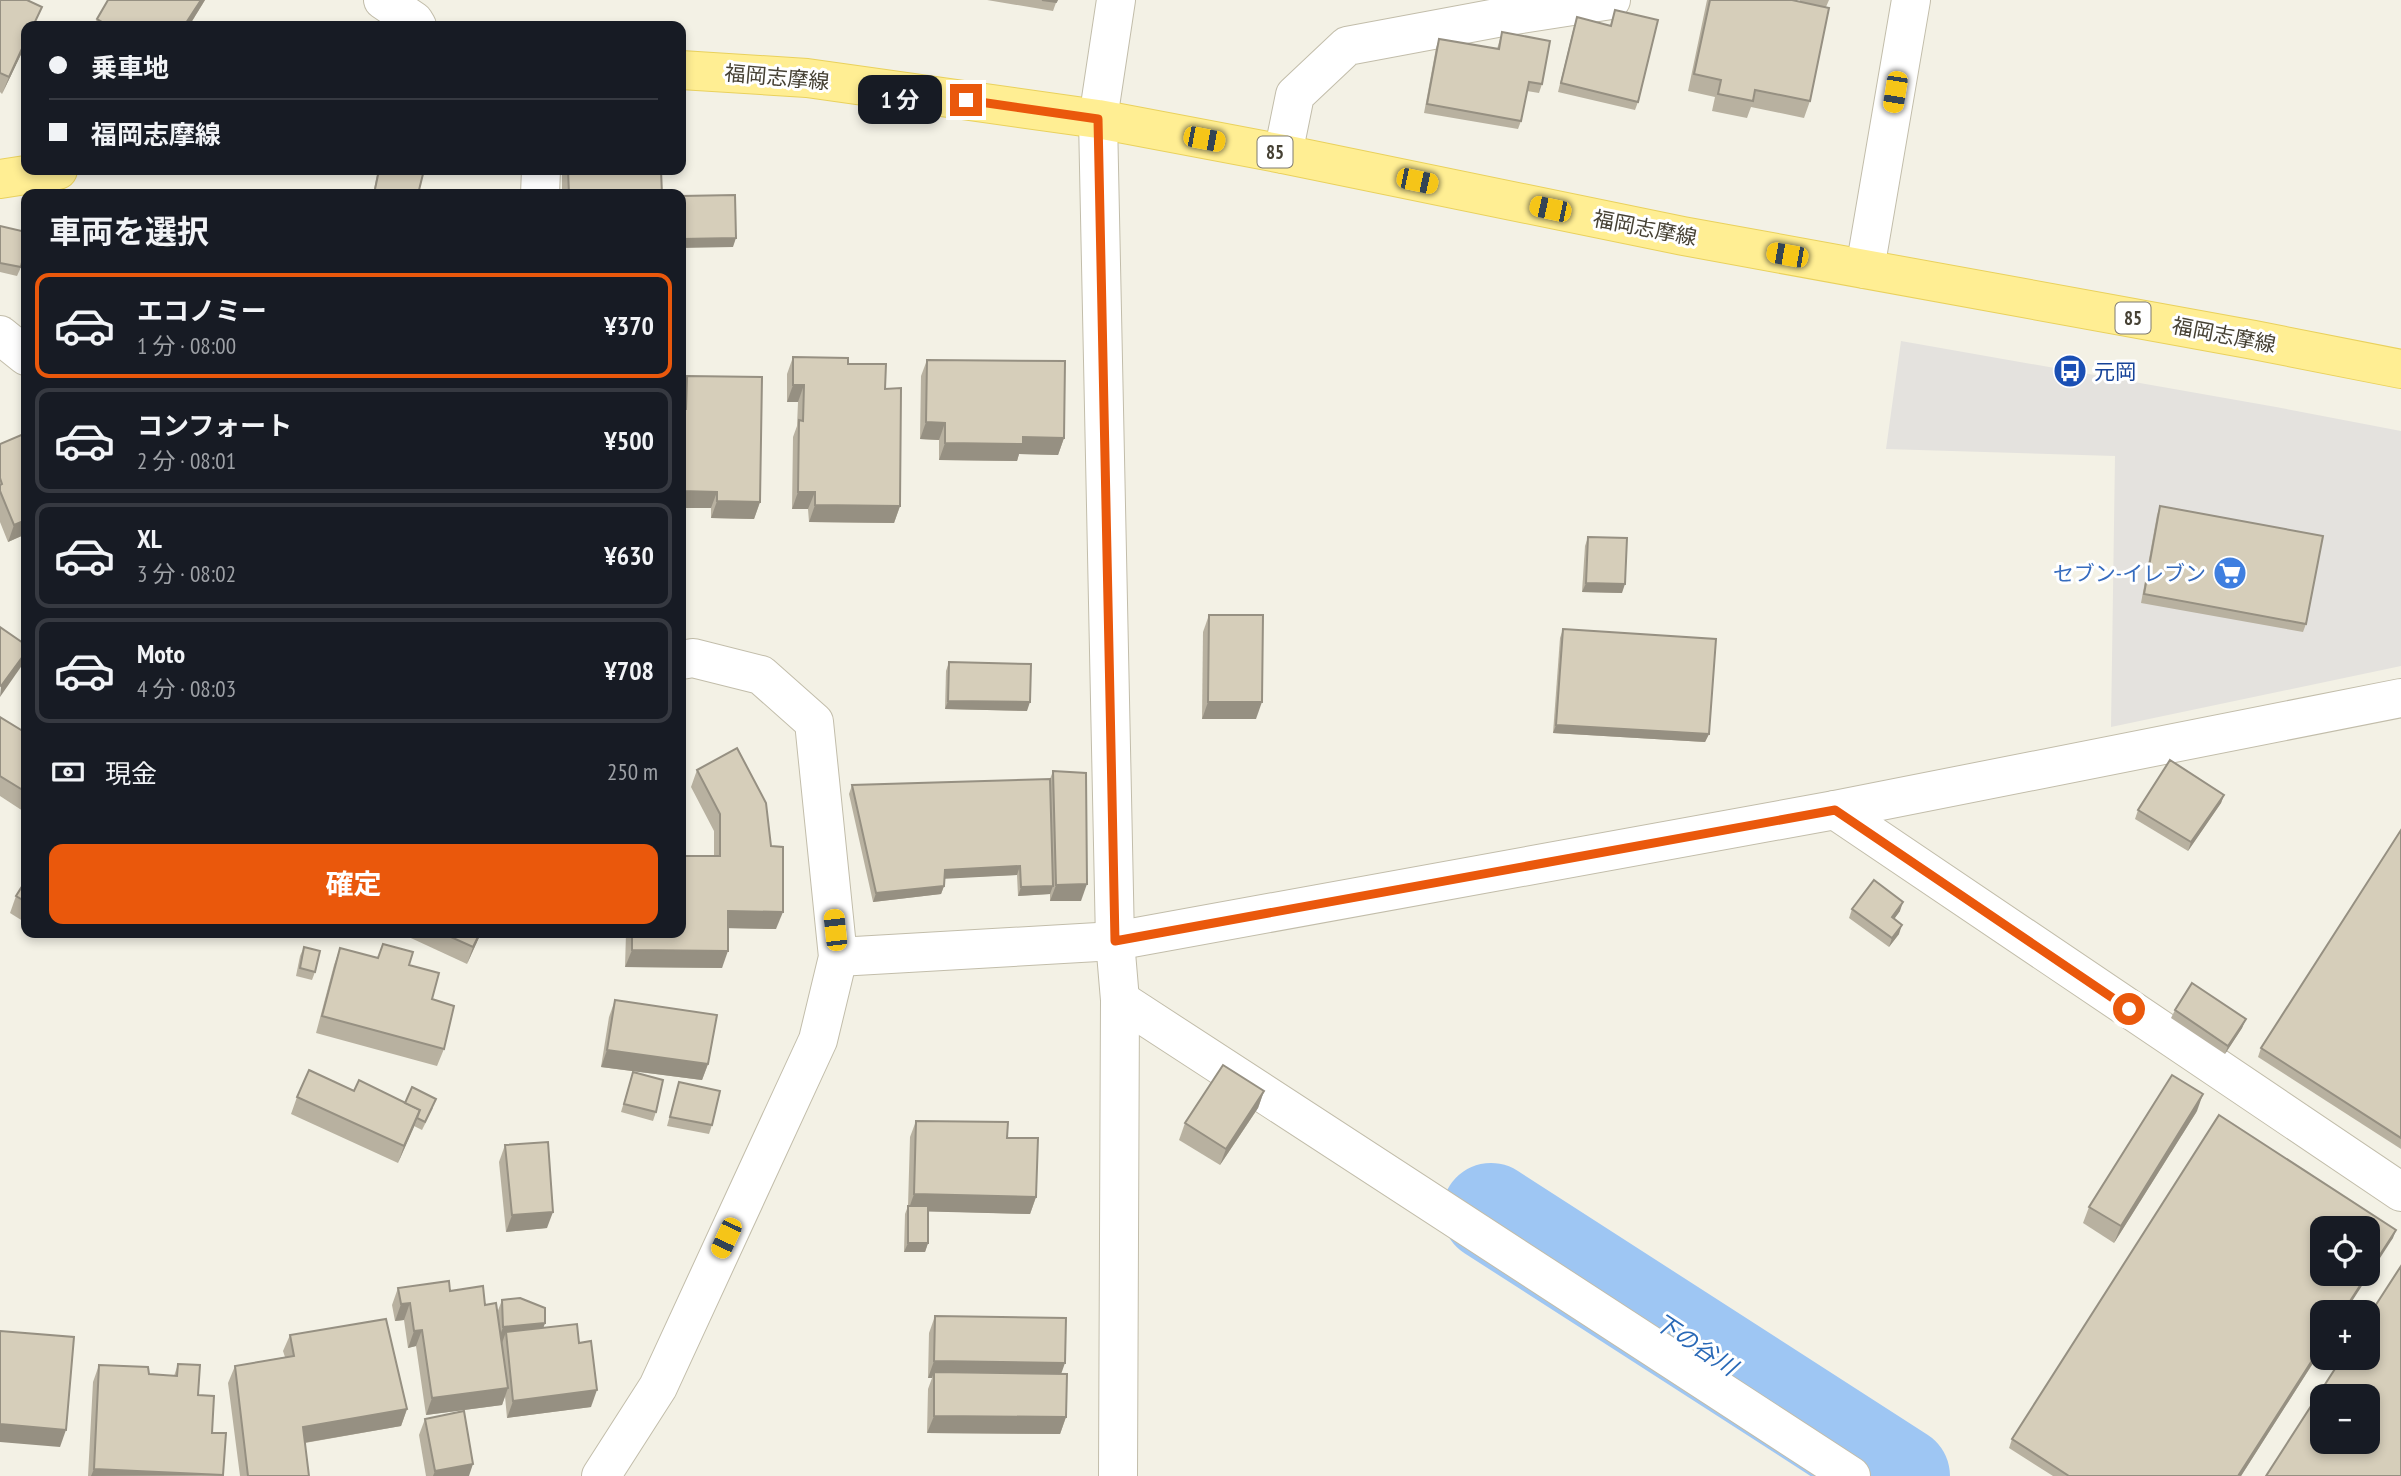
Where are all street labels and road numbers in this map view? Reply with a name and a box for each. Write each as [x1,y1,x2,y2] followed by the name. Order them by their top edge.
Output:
[724,59,830,95] street label: 福岡志摩線
[1258,136,1292,168] road number: 85
[1591,205,1699,251] street label: 福岡志摩線
[2116,302,2150,334] road number: 85
[2170,312,2278,358] street label: 福岡志摩線

